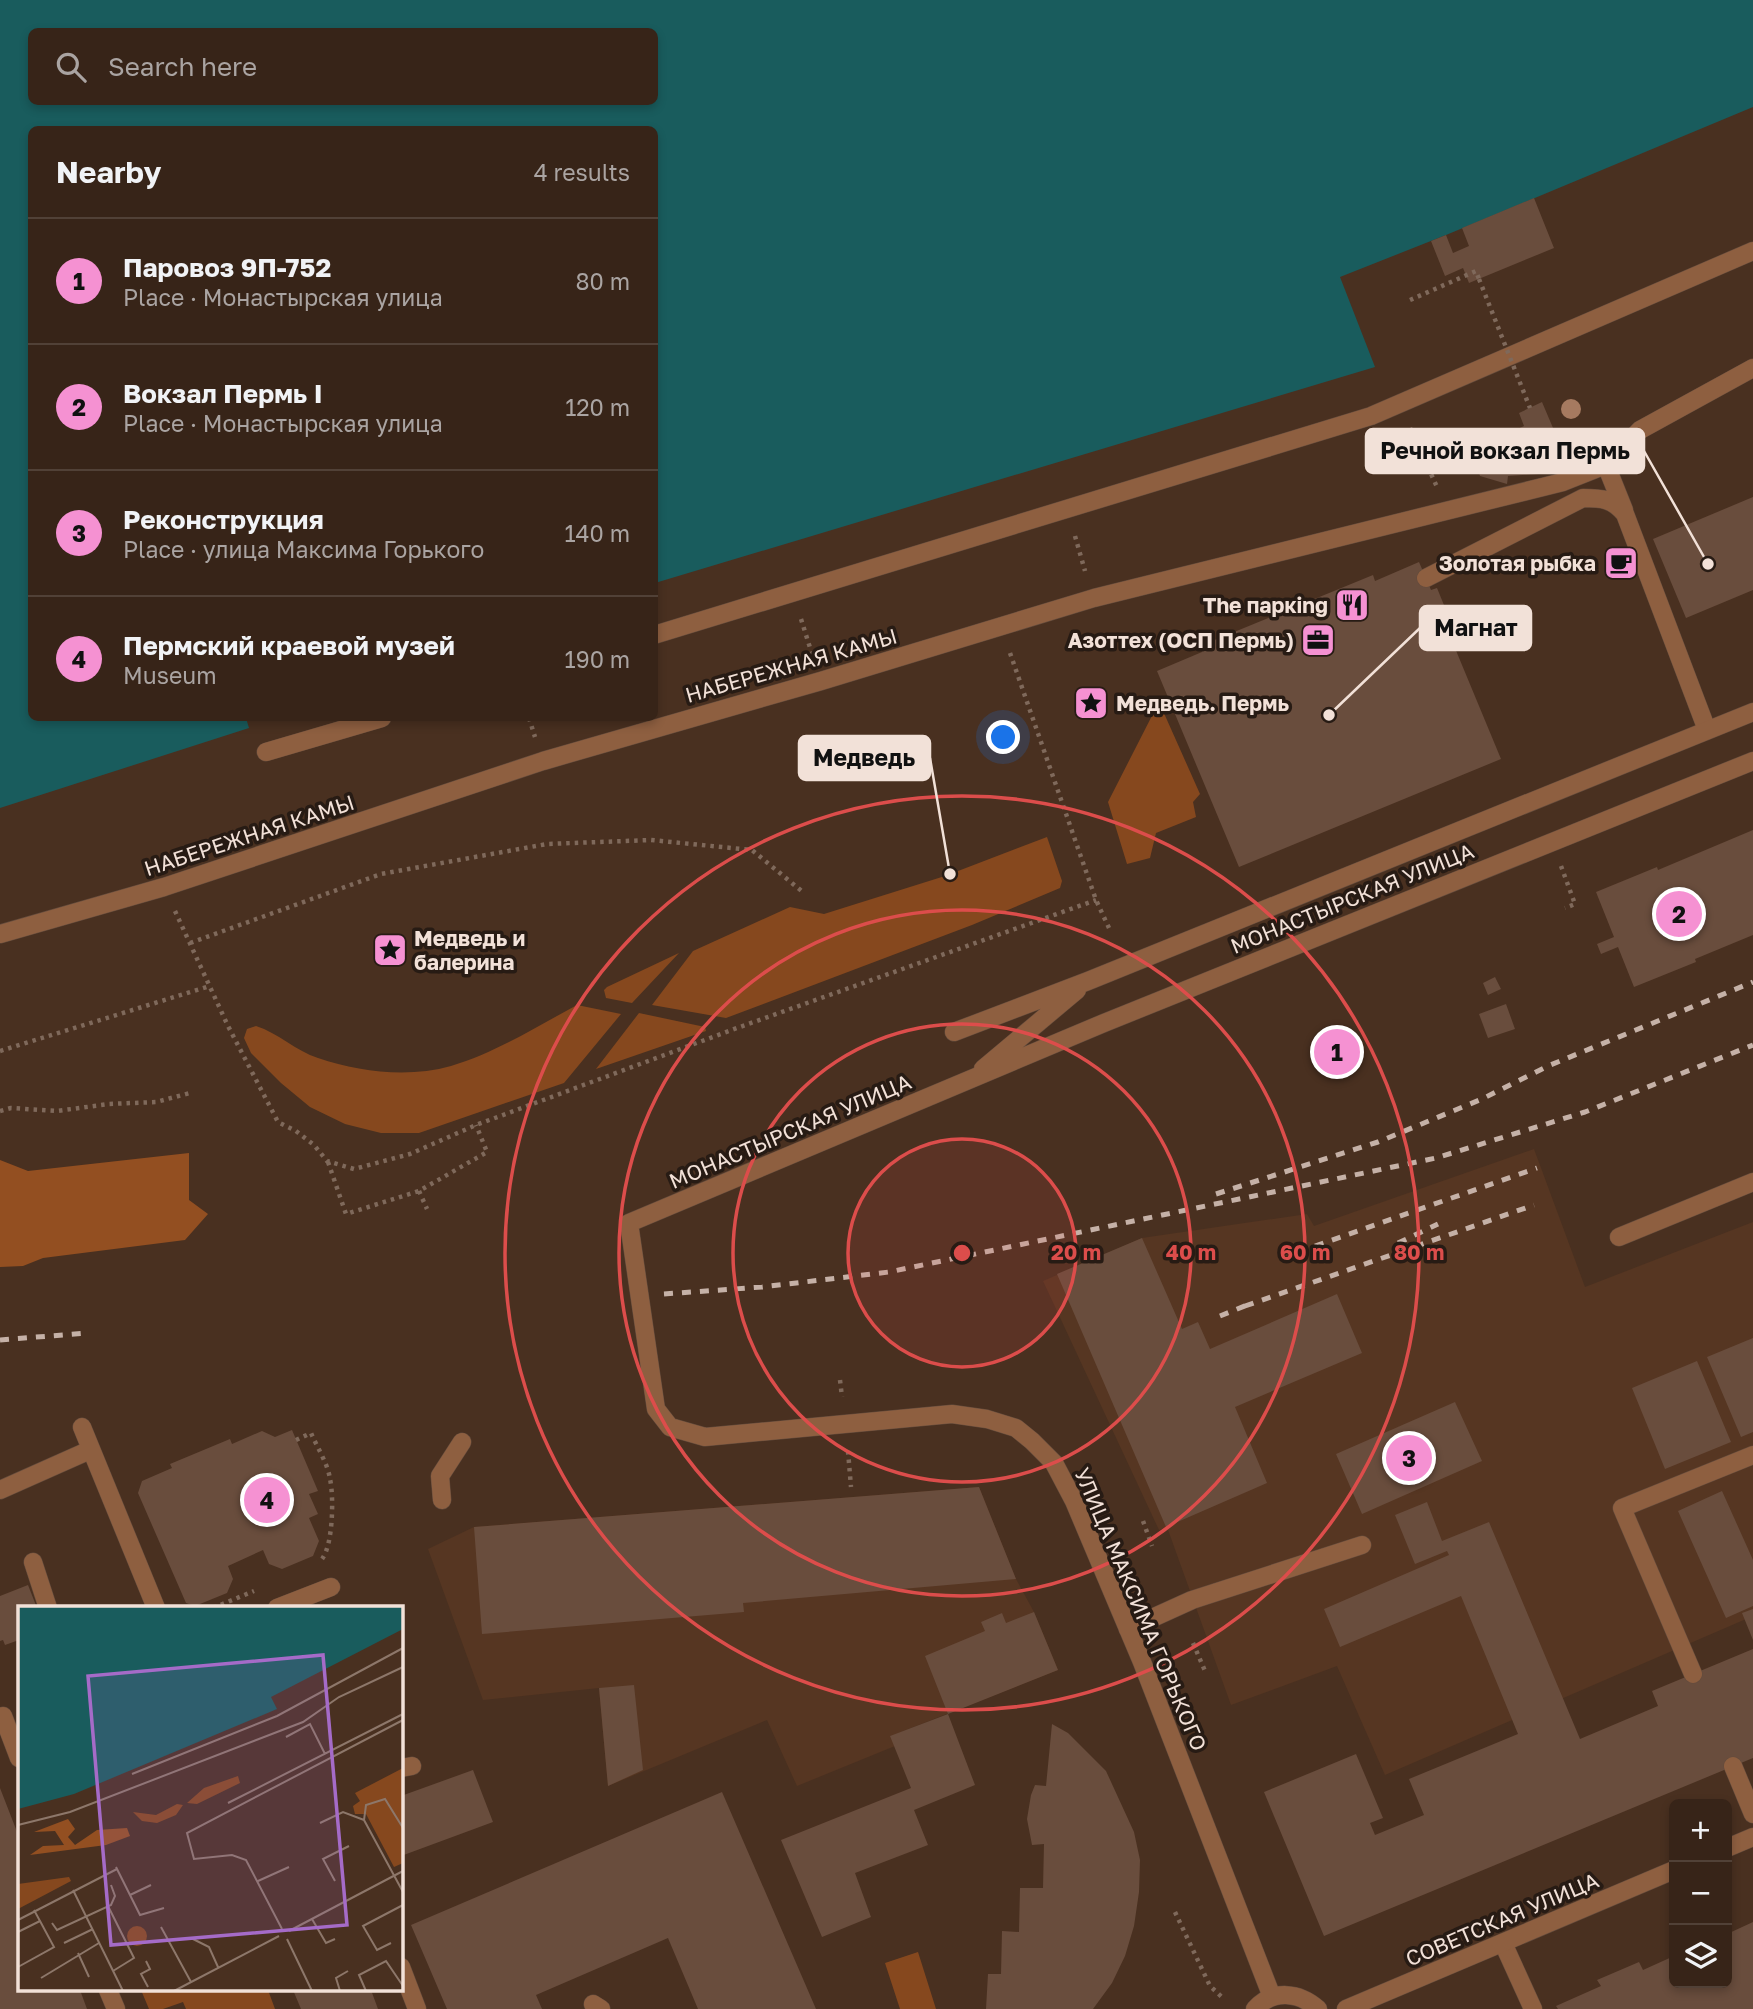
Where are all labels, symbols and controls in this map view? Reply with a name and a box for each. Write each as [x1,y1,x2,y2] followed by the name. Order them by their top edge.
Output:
[28,28,658,105] search box
[52,48,90,86] icon: search
[108,51,257,82] text: Search here
[56,154,161,190] text: Nearby
[534,158,630,186] text: 4 results
[123,252,331,283] text: Паровоз 9П-752
[73,267,85,295] text: 1
[576,267,630,295] text: 80 m
[123,283,443,311] text: Place · Монастырская улица
[123,378,323,409] text: Вокзал Пермь I
[72,393,86,421] text: 2
[565,393,630,421] text: 120 m
[123,409,443,437] text: Place · Монастырская улица
[1366,429,1644,473] callout: Речной вокзал Пермь
[1380,436,1630,464] text: Речной вокзал Пермь
[123,504,324,535] text: Реконструкция
[72,519,86,547] text: 3
[564,519,630,547] text: 140 m
[123,535,484,563] text: Place · улица Максима Горького
[1602,544,1640,582] cafe icon: Золотая рыбка
[1439,550,1596,576] place label: Золотая рыбка
[1333,586,1371,624] restaurant icon: The паркing
[1203,592,1328,618] place label: The паркing
[1420,606,1531,650] callout: Магнат
[1434,613,1518,641] text: Магнат
[1299,621,1337,659] office icon: Азоттех (ОСП Пермь)
[682,622,900,708] street label: НАБЕРЕЖНАЯ КАМЫ
[1068,627,1294,653] place label: Азоттех (ОСП Пермь)
[123,630,455,661] text: Пермский краевой музей
[72,645,86,673] text: 4
[565,645,630,673] text: 190 m
[123,661,217,689] text: Museum
[1072,684,1110,722] place icon: Медведь. Пермь
[1116,690,1289,716] place label: Медведь. Пермь
[986,720,1020,754] your location
[799,736,930,780] callout: Медведь
[813,743,915,771] text: Медведь
[141,789,357,881] street label: НАБЕРЕЖНАЯ КАМЫ
[1227,837,1477,959] street label: МОНАСТЫРСКАЯ УЛИЦА
[1656,888,1702,940] pin: 2
[414,925,525,975] place label: Медведь и балерина
[371,931,409,969] place icon: Медведь и балерина
[1314,1026,1360,1078] pin: 1
[665,1068,915,1194] street label: МОНАСТЫРСКАЯ УЛИЦА
[1051,1239,1101,1265] text: 20 m
[1166,1239,1216,1265] text: 40 m
[1280,1239,1330,1265] text: 60 m
[1394,1239,1444,1265] text: 80 m
[950,1241,974,1265] centre of rings
[1386,1432,1432,1484] pin: 3
[1069,1464,1213,1754] street label: УЛИЦА МАКСИМА ГОРЬКОГО
[244,1474,290,1526] pin: 4
[18,1606,402,1992] inset map
[1669,1799,1732,1988] map controls
[1669,1799,1732,1862] button: +
[1669,1862,1732,1925] button: −
[1402,1867,1602,1971] street label: СОВЕТСКАЯ УЛИЦА
[1669,1925,1732,1988] button: layers

